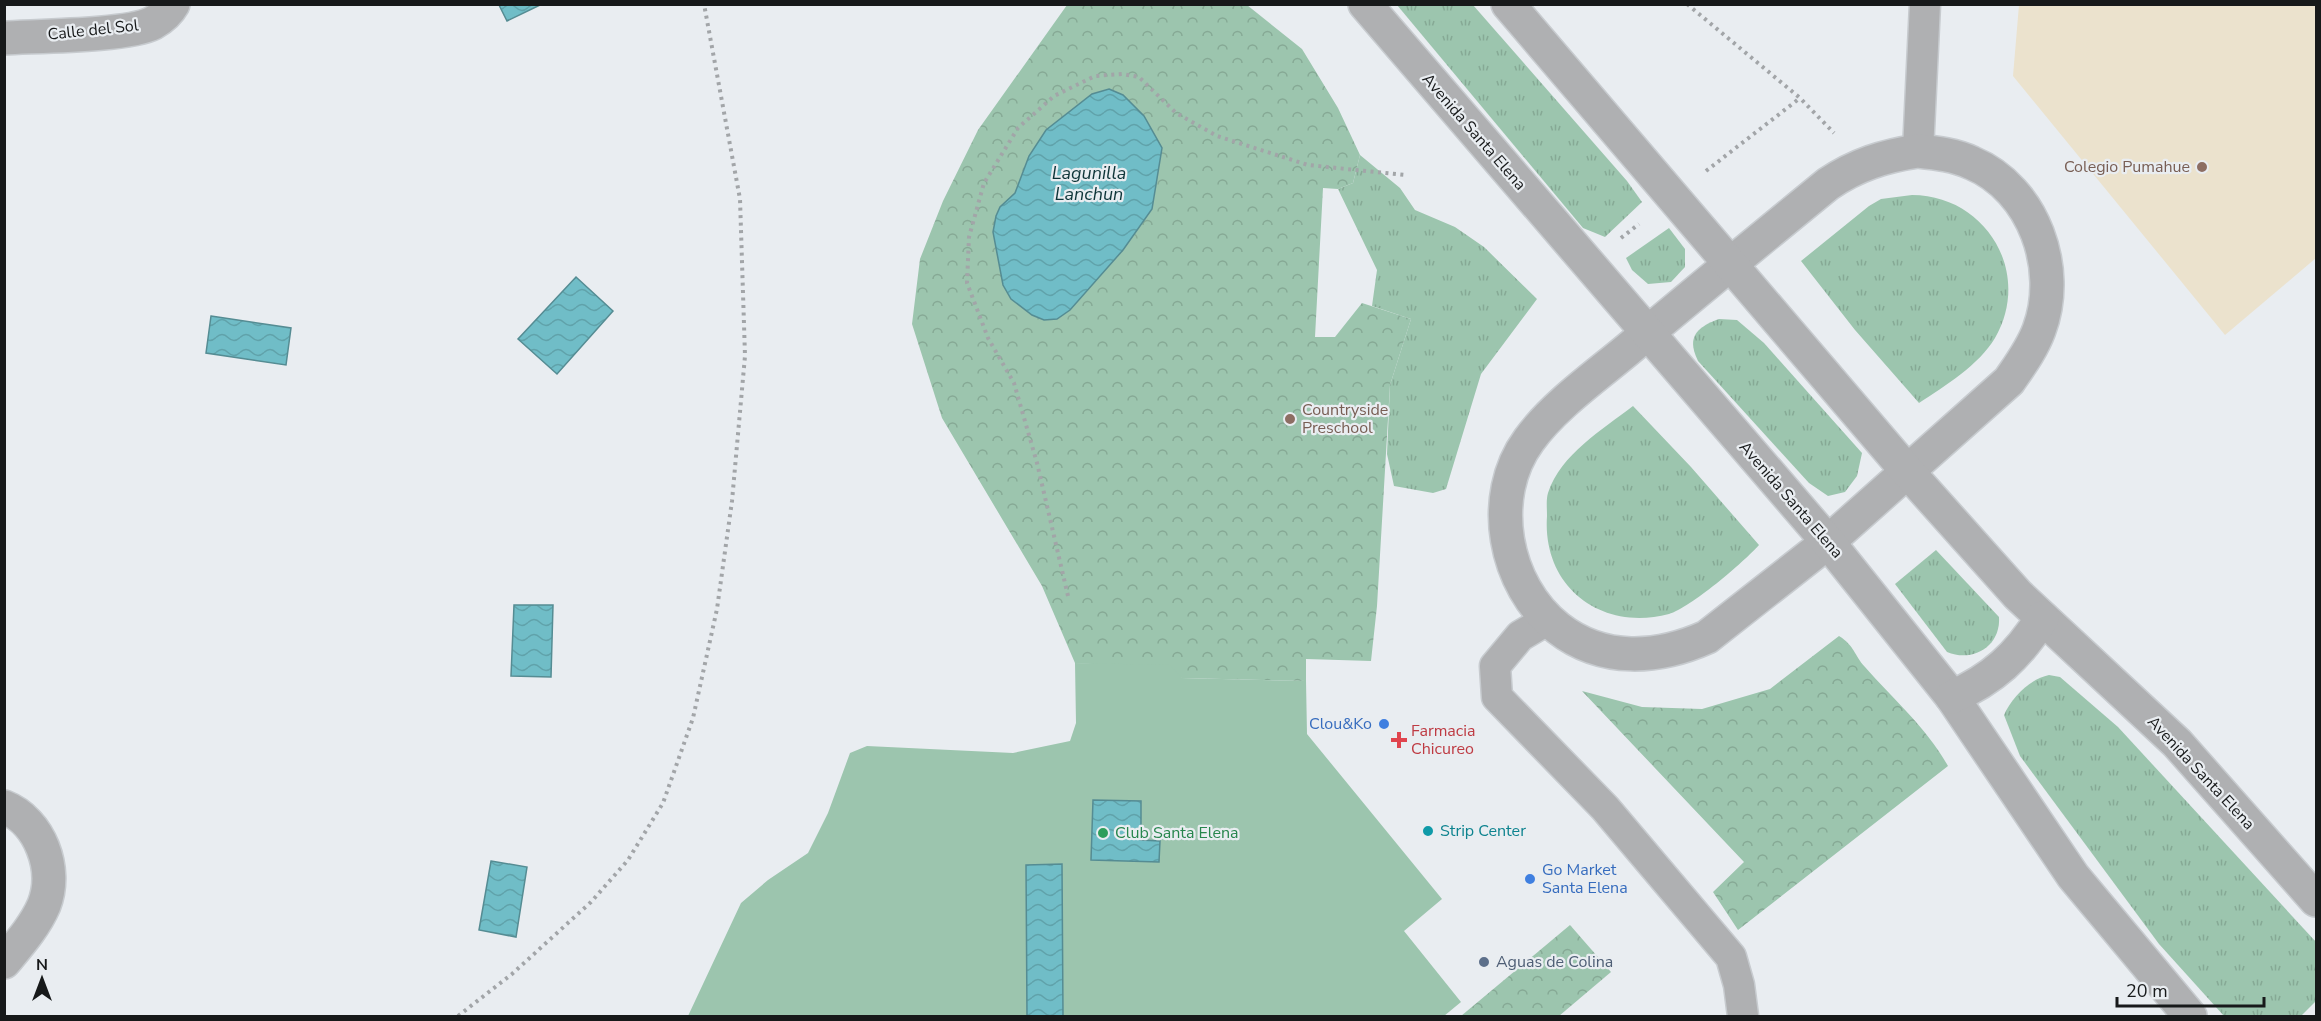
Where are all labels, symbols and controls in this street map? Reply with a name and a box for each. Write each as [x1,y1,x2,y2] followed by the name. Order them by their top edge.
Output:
[47,14,140,46] street label: Calle del Sol
[1417,69,1531,195] street label: Avenida Santa Elena
[2064,156,2190,178] place label: Colegio Pumahue
[2195,160,2209,174] marker: Colegio Pumahue
[1052,161,1126,206] water label: Lagunilla Lanchun
[1302,399,1388,439] place label: Countryside Preschool
[1283,412,1297,426] marker: Countryside Preschool
[1734,437,1848,563] street label: Avenida Santa Elena
[2142,711,2260,835] street label: Avenida Santa Elena
[1309,713,1372,735] place label: Clou&Ko
[1377,717,1391,731] marker: Clou&Ko
[1411,720,1475,760] place label: Farmacia Chicureo
[1392,733,1406,747] marker: Farmacia Chicureo
[1440,820,1526,842] place label: Strip Center
[1115,822,1239,844] place label: Club Santa Elena
[1421,824,1435,838] marker: Strip Center
[1096,826,1110,840] marker: Club Santa Elena
[1542,859,1628,899] place label: Go Market Santa Elena
[1523,872,1537,886] marker: Go Market Santa Elena
[12,949,72,1009] north arrow
[1496,951,1613,973] place label: Aguas de Colina
[36,954,48,976] text: N
[1477,955,1491,969] marker: Aguas de Colina
[2117,970,2264,1008] scale bar
[2126,979,2168,1003] text: 20 m

